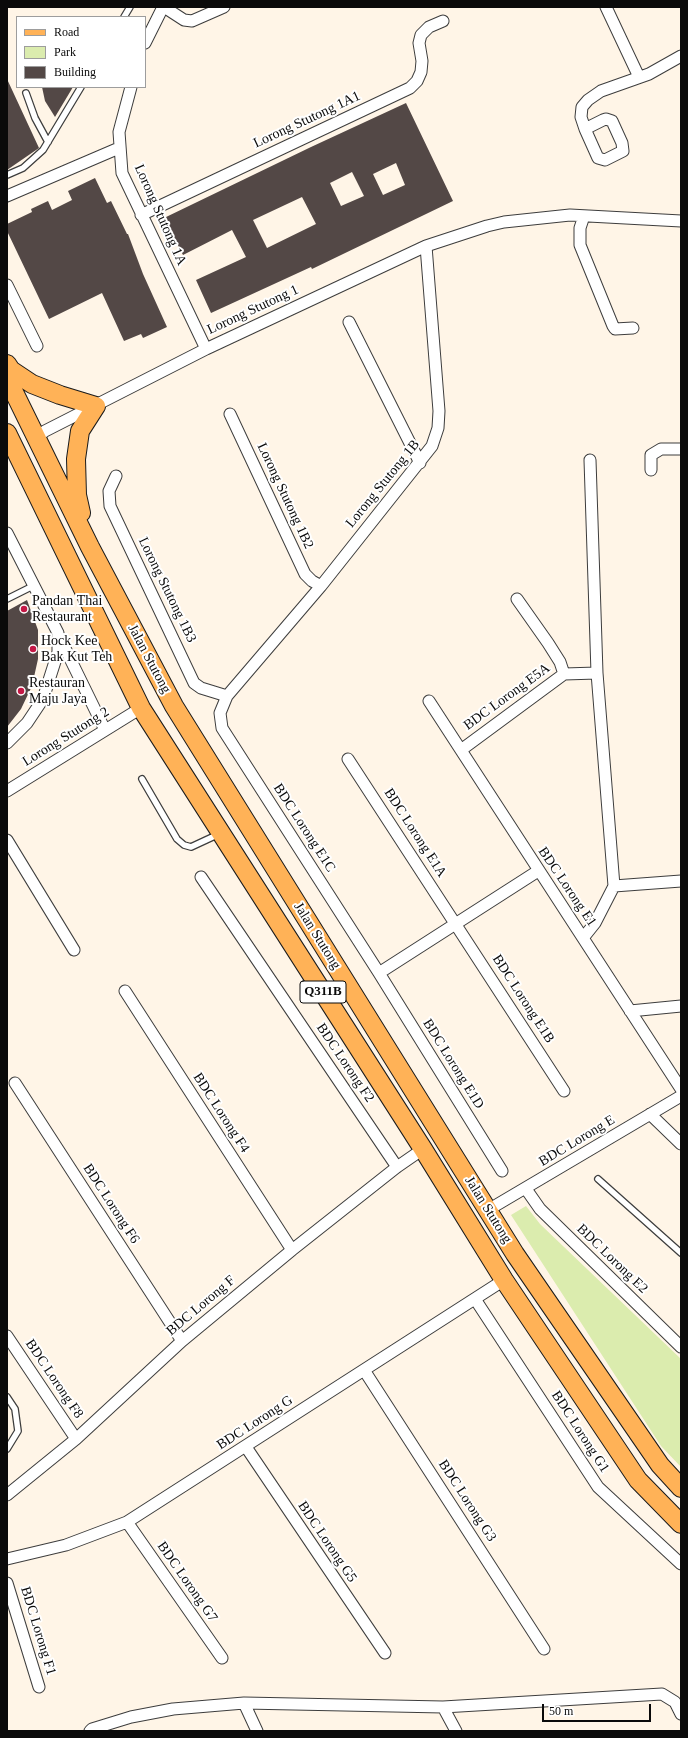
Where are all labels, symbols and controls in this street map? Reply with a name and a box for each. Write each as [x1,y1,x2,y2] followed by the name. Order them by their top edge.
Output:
[16,16,146,88] legend
[54,25,79,39] text: Road
[54,45,76,59] text: Park
[54,65,96,79] text: Building
[251,88,363,152] street label: Lorong Stutong 1A1
[130,162,190,268] street label: Lorong Stutong 1A
[205,282,301,338] street label: Lorong Stutong 1
[342,437,424,531] street label: Lorong Stutong 1B
[253,440,317,552] street label: Lorong Stutong 1B2
[134,535,200,645] street label: Lorong Stutong 1B3
[32,593,102,626] place label: Pandan Thai Restaurant
[19,604,29,614] marker: Pandan Thai Restaurant
[124,622,174,696] street label: Jalan Stutong
[41,633,112,666] place label: Hock Kee Bak Kut Teh
[28,644,38,654] marker: Hock Kee Bak Kut Teh
[461,660,553,734] street label: BDC Lorong E5A
[29,675,87,708] place label: Restauran Maju Jaya
[16,686,26,696] marker: Restauran Maju Jaya
[20,704,112,770] street label: Lorong Stutong 2
[269,781,339,875] street label: BDC Lorong E1C
[380,785,450,881] street label: BDC Lorong E1A
[534,844,600,930] street label: BDC Lorong E1
[290,899,344,973] street label: Jalan Stutong
[488,952,558,1046] street label: BDC Lorong E1B
[300,981,346,1003] road number: Q311B
[419,1016,487,1112] street label: BDC Lorong E1D
[312,1020,378,1106] street label: BDC Lorong F2
[189,1070,253,1156] street label: BDC Lorong F4
[536,1112,618,1170] street label: BDC Lorong E
[79,1161,143,1247] street label: BDC Lorong F6
[461,1173,515,1247] street label: Jalan Stutong
[573,1221,651,1297] street label: BDC Lorong E2
[163,1272,239,1340] street label: BDC Lorong F
[21,1336,87,1422] street label: BDC Lorong F8
[547,1388,613,1476] street label: BDC Lorong G1
[214,1392,296,1454] street label: BDC Lorong G
[434,1457,500,1545] street label: BDC Lorong G3
[294,1498,360,1586] street label: BDC Lorong G5
[153,1539,221,1625] street label: BDC Lorong G7
[17,1585,59,1677] street label: BDC Lorong F1
[544,1696,653,1722] scale bar
[549,1704,573,1718] text: 50 m

